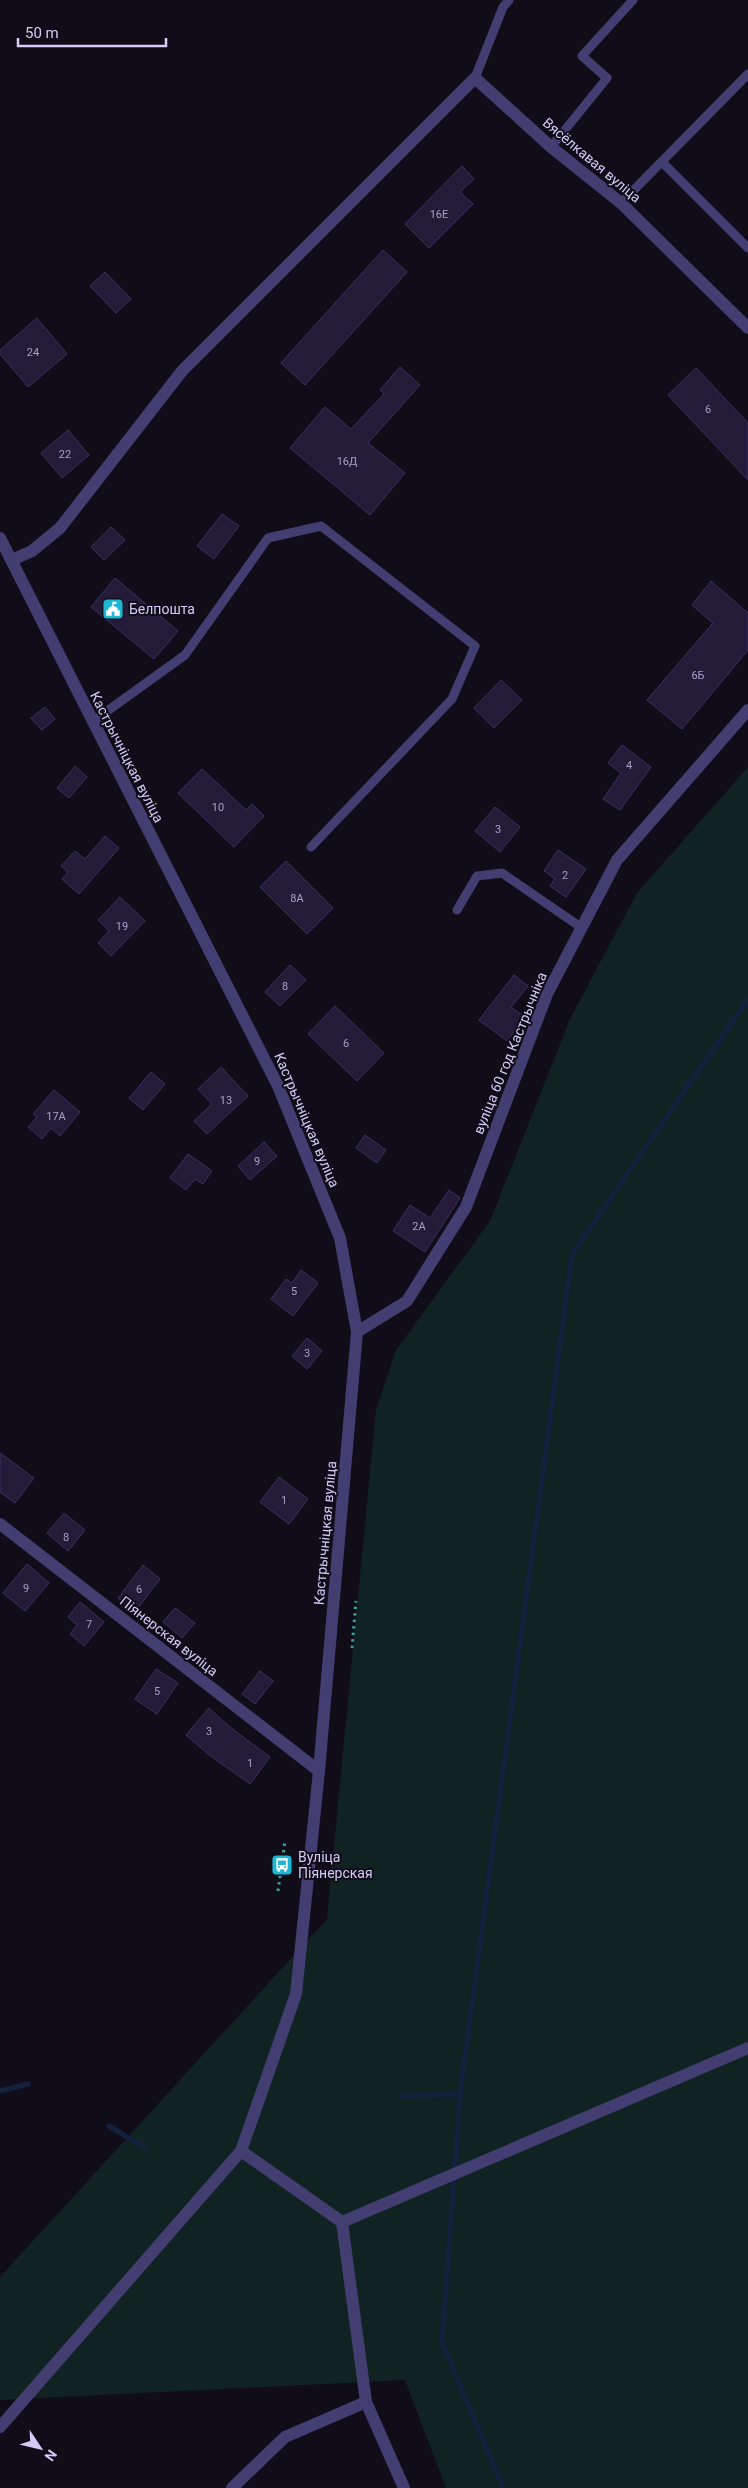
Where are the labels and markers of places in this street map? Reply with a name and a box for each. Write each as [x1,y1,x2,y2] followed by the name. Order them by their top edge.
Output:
[101,597,125,621] public building icon: Белпошта
[129,601,195,617] place label: Белпошта
[298,1849,373,1881] place label: Вуліца Піянерская
[270,1853,294,1877] bus stop icon: Вуліца Піянерская

